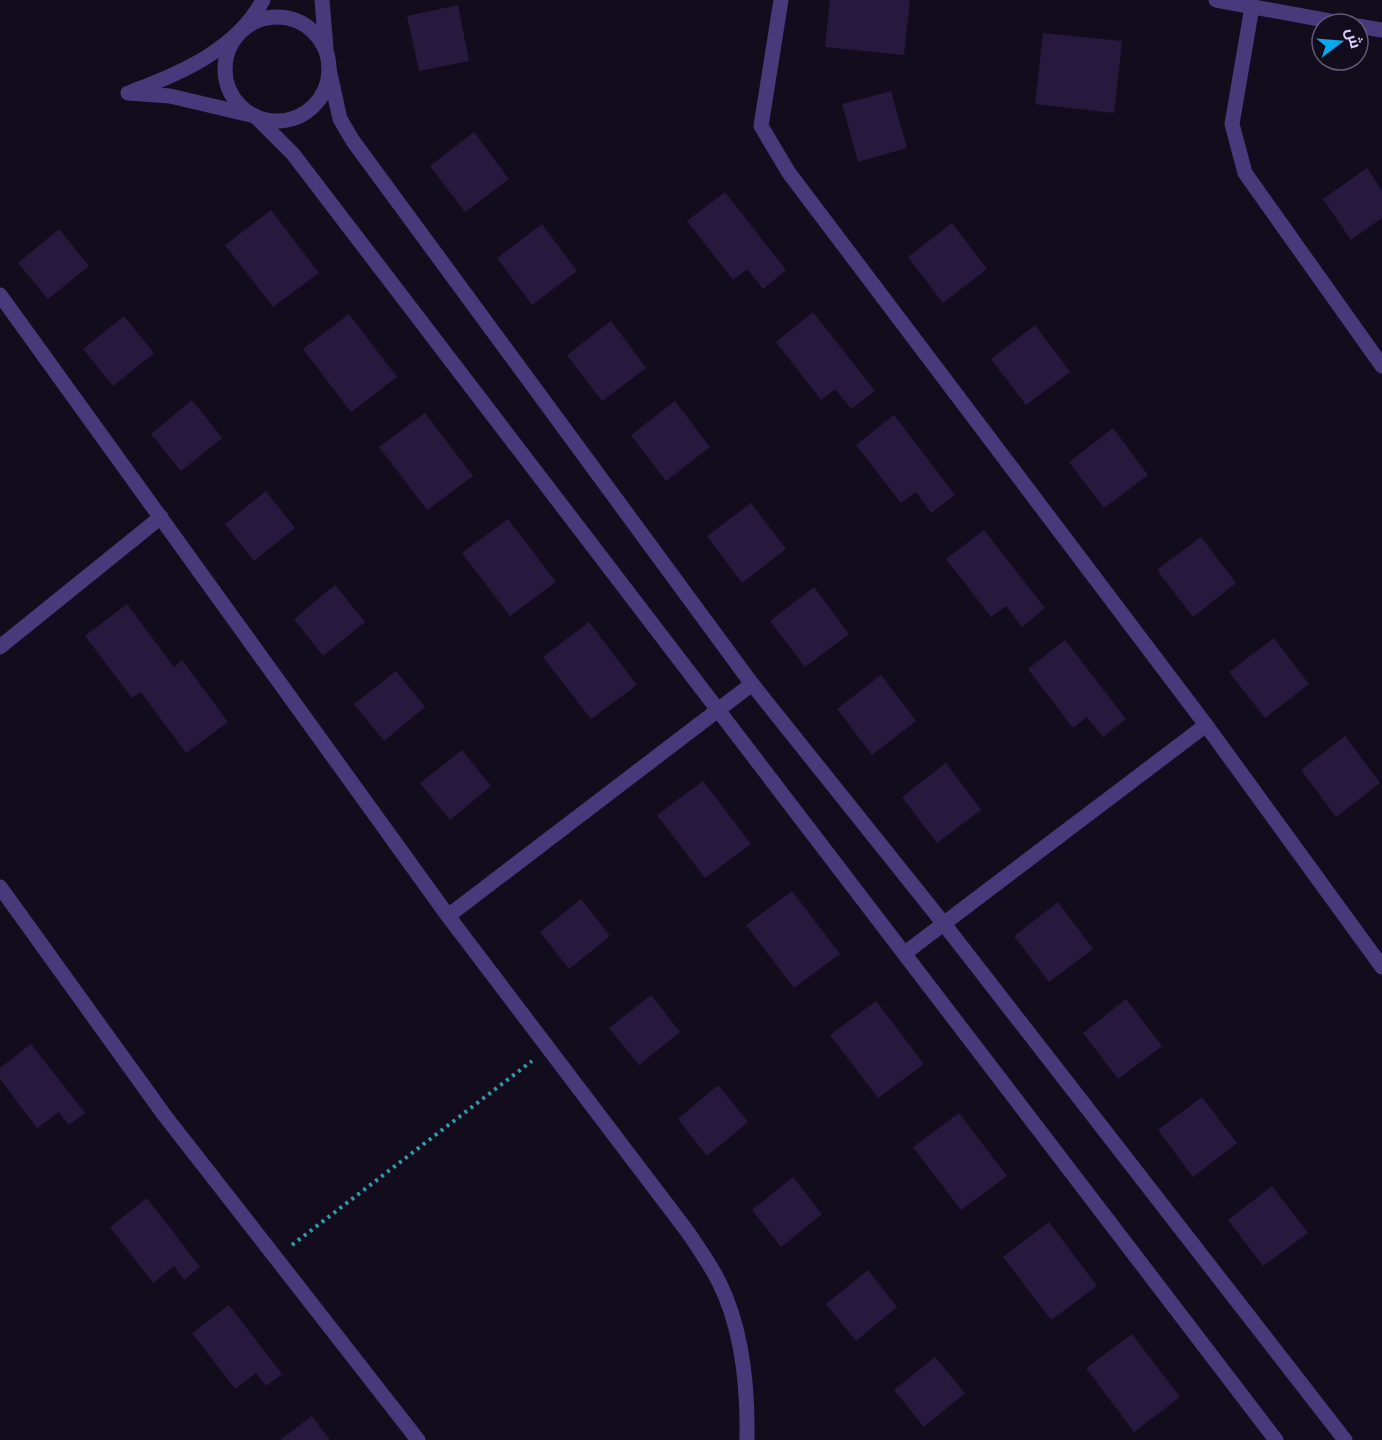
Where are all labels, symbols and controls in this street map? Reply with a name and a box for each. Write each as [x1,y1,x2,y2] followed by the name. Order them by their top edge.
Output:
[1310,12,1370,72] north arrow
[1340,25,1369,51] text: ش

